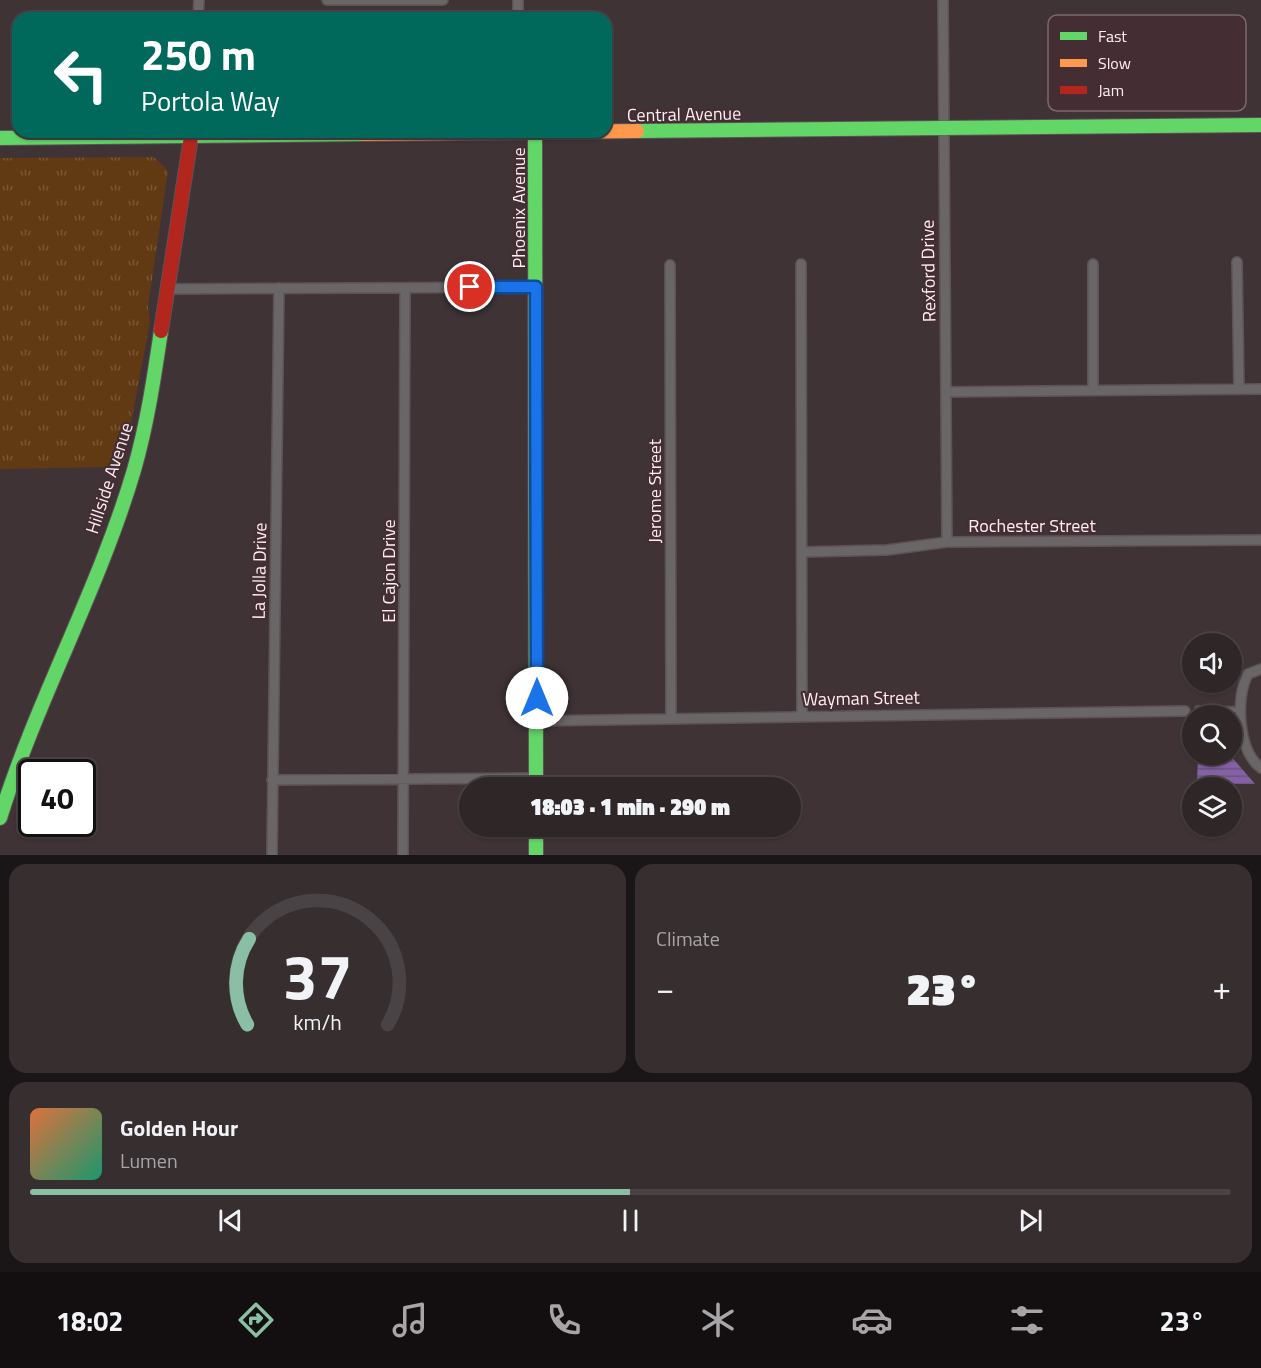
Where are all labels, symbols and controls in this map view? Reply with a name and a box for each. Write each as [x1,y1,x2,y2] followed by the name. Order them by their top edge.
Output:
[1048,15,1246,111] legend
[141,22,256,86] text: 250 m
[1098,24,1127,48] text: Fast
[42,36,120,114] icon: left
[1098,51,1131,75] text: Slow
[1098,78,1124,102] text: Jam
[141,80,280,121] text: Portola Way
[627,100,741,128] street label: Central Avenue
[505,148,532,268] street label: Phoenix Avenue
[914,220,942,322] street label: Rexford Drive
[444,261,495,312] pin
[453,270,486,303] icon: arrive
[78,419,140,537] street label: Hillside Avenue
[641,438,668,543] street label: Jerome Street
[968,512,1096,539] street label: Rochester Street
[375,519,402,623] street label: El Cajon Drive
[245,522,273,620] street label: La Jolla Drive
[1182,633,1242,837] map controls
[1182,633,1242,693] button: sound
[505,666,569,730] position arrow
[802,683,921,713] street label: Wayman Street
[1182,705,1242,765] button: search
[18,759,96,837] speed limit sign: 40
[1182,777,1242,837] button: layers
[530,790,730,824] text: 18:03 · 1 min · 290 m
[656,923,720,954] text: Climate
[283,928,352,1023] text: 37
[906,954,981,1022] text: 23°
[656,963,674,1013] text: −
[1213,963,1231,1013] text: +
[293,1007,342,1039] text: km/h
[120,1111,238,1145] text: Golden Hour
[120,1145,178,1176] text: Lumen
[214,1204,247,1237] icon: previous
[614,1204,647,1237] icon: pause
[1014,1204,1047,1237] icon: next
[235,1299,277,1341] icon: directions
[389,1299,431,1341] icon: music
[543,1299,585,1341] icon: phone
[697,1299,739,1341] icon: climate
[851,1299,893,1341] icon: car
[1006,1299,1048,1341] icon: filters
[56,1300,123,1341] text: 18:02
[1160,1300,1205,1341] text: 23°

